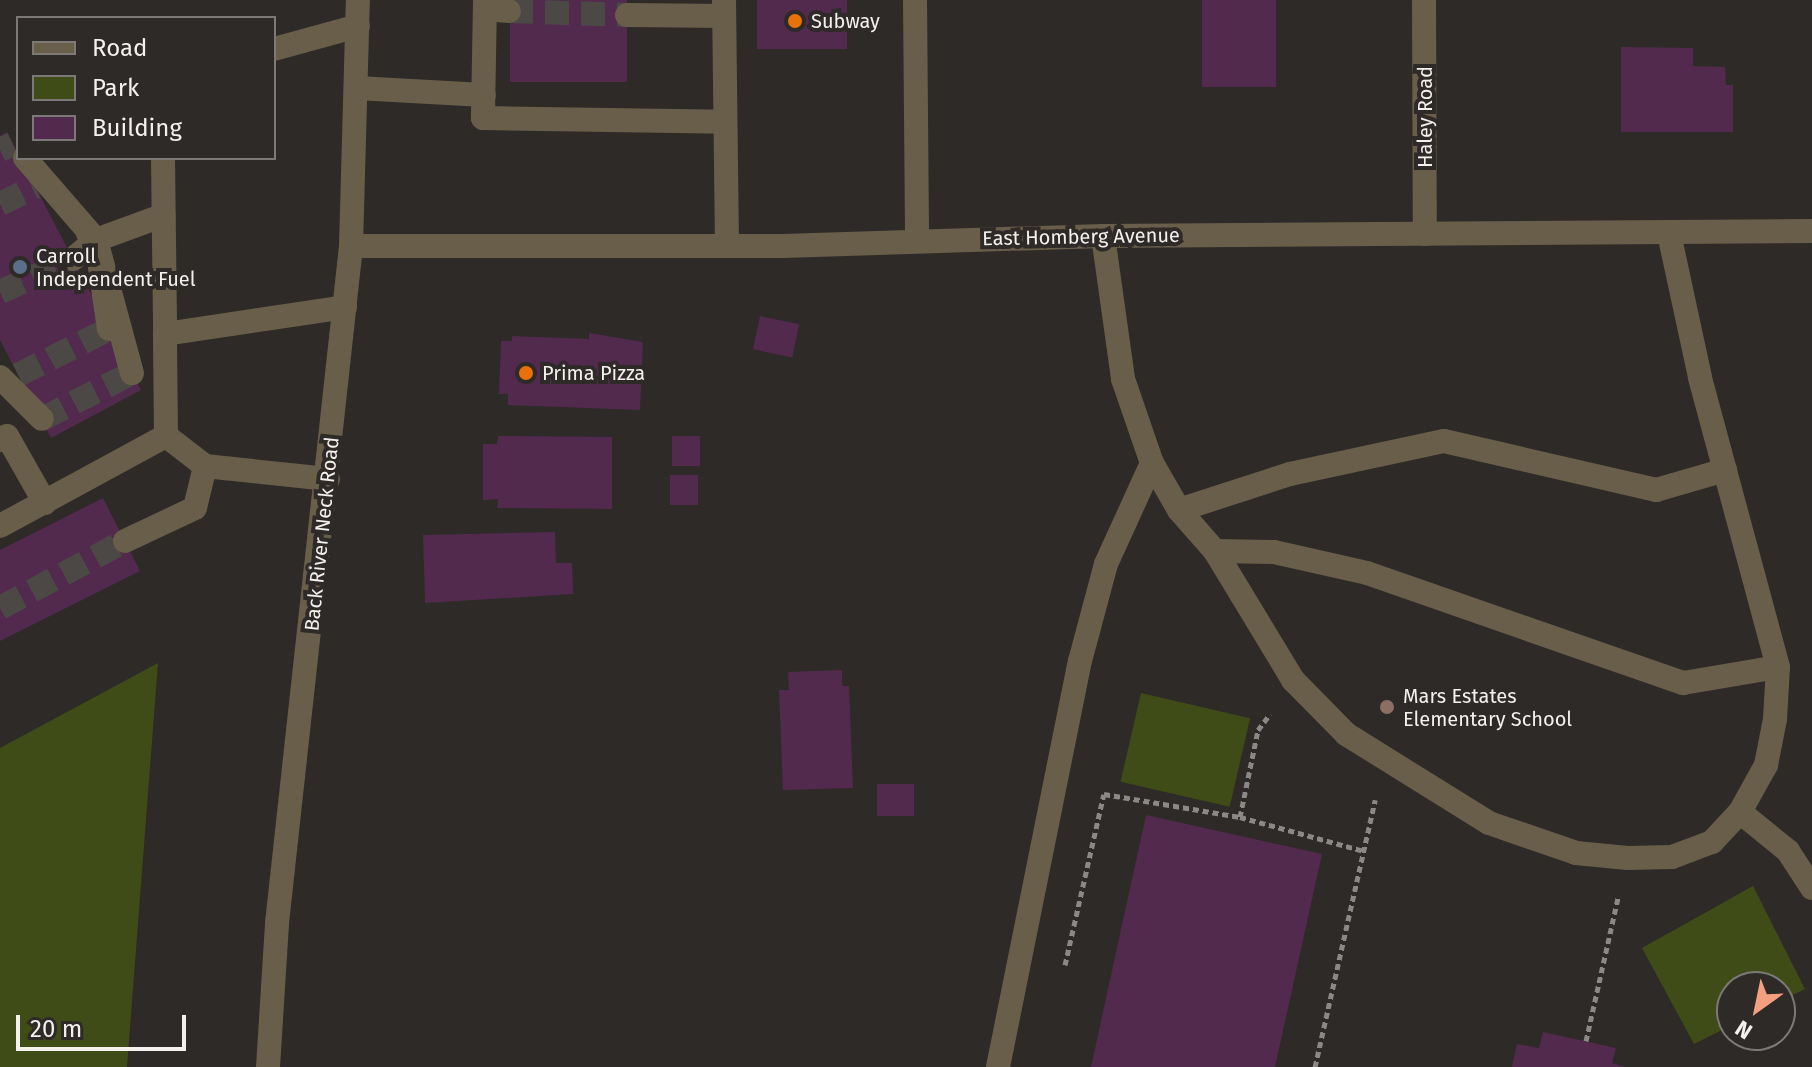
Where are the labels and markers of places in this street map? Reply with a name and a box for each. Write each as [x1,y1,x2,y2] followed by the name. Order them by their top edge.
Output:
[811,9,880,33] place label: Subway
[786,12,804,30] marker: Subway
[36,244,196,291] place label: Carroll Independent Fuel
[11,258,29,276] marker: Carroll Independent Fuel
[542,361,645,385] place label: Prima Pizza
[517,364,535,382] marker: Prima Pizza
[1403,684,1572,731] place label: Mars Estates Elementary School
[1378,698,1396,716] marker: Mars Estates Elementary School

